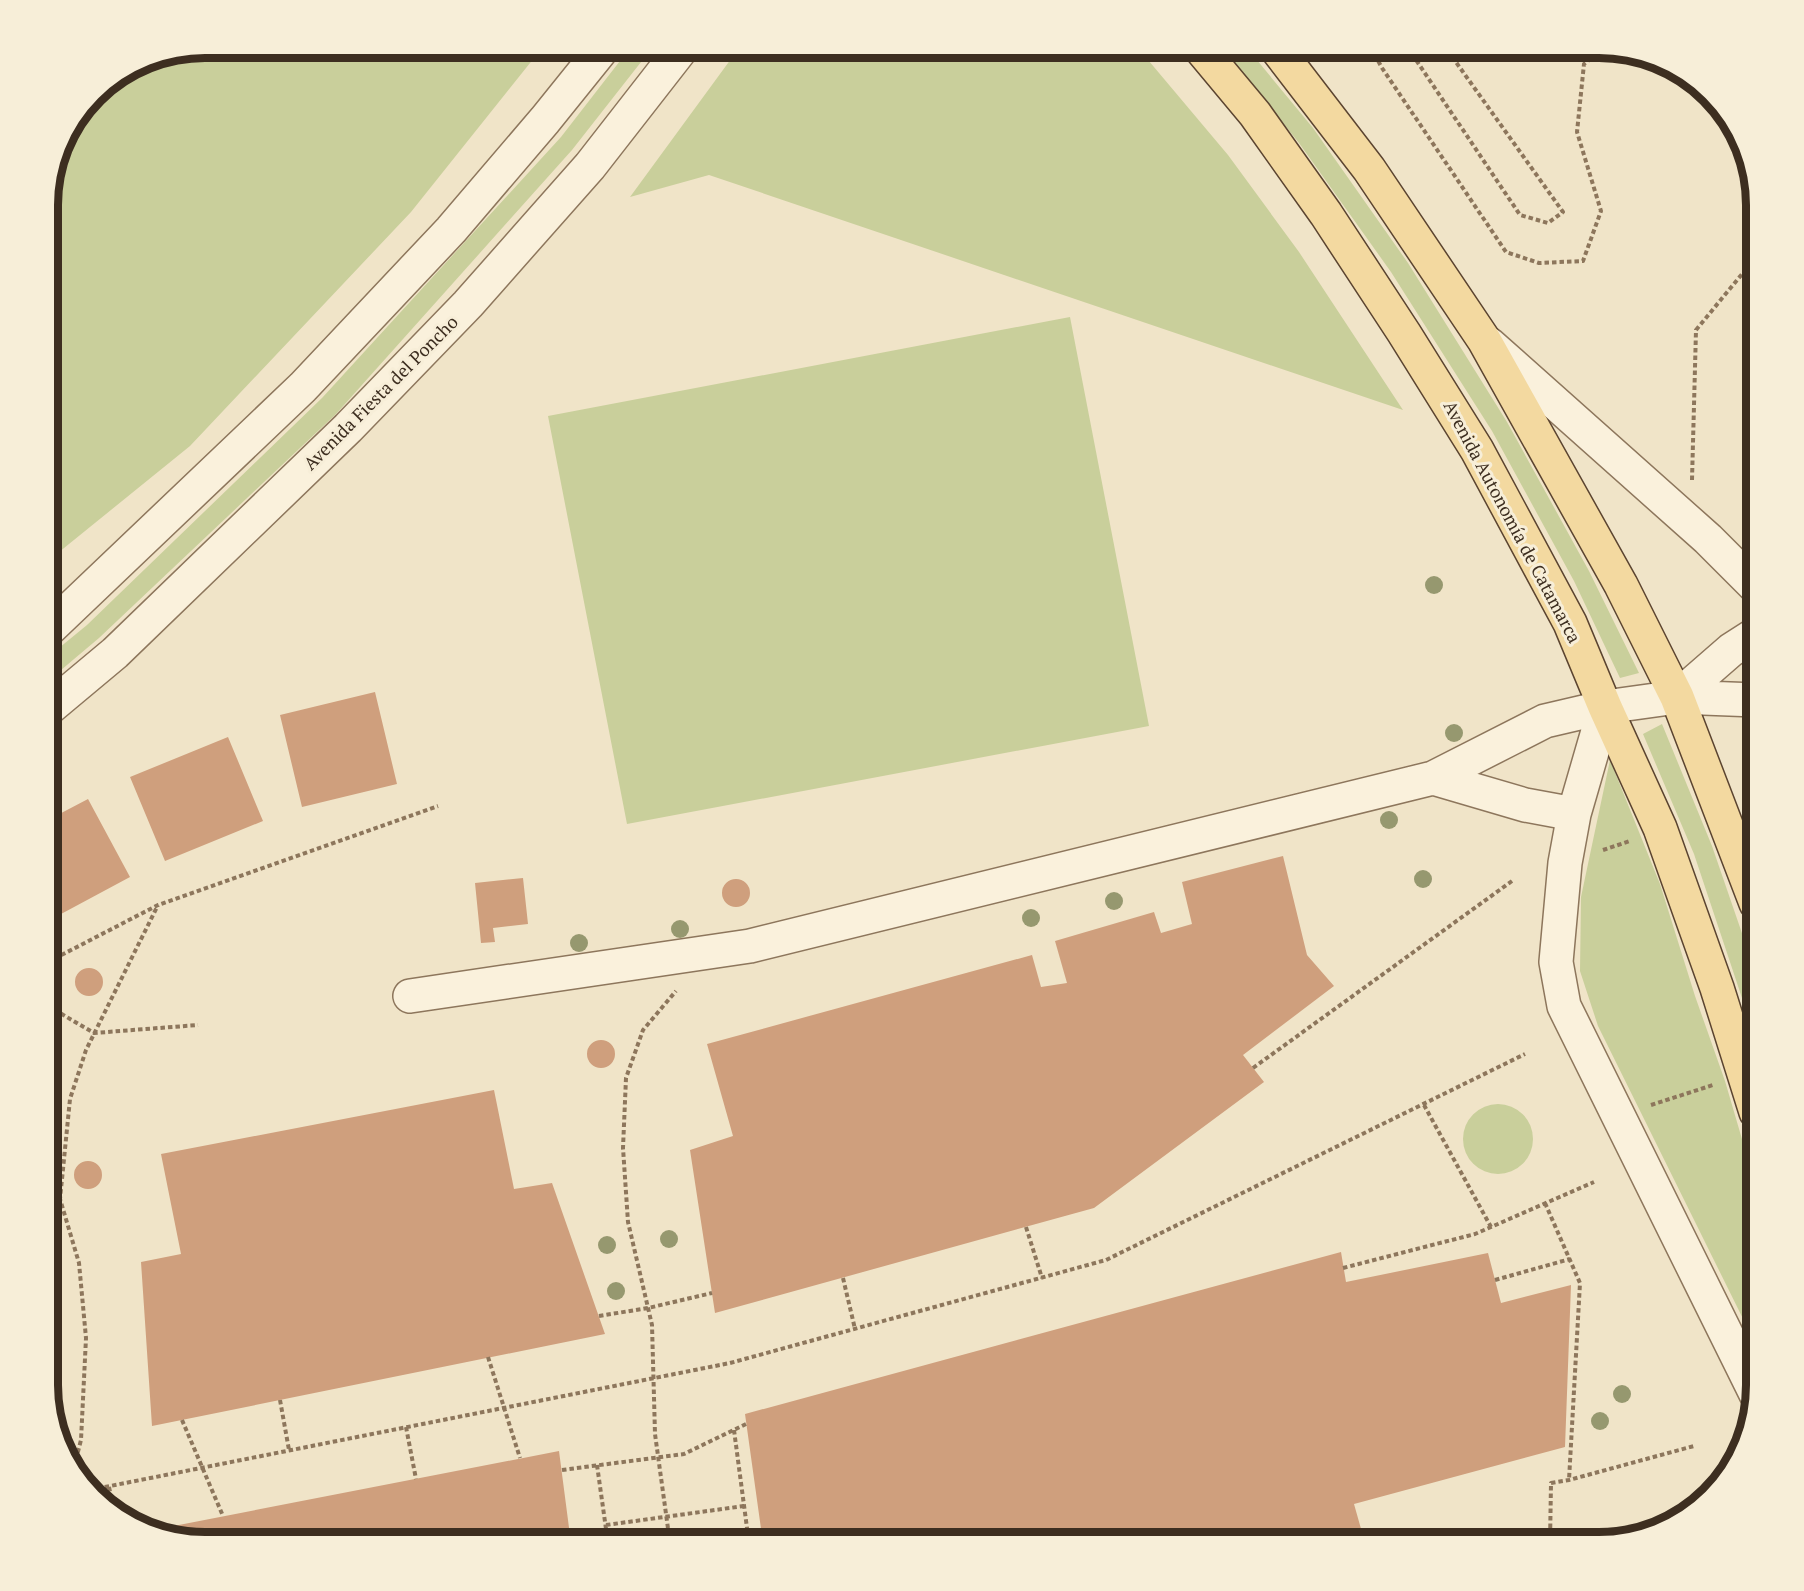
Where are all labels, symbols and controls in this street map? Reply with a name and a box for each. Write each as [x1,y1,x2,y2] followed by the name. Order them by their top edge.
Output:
[298,310,463,475] street label: Avenida Fiesta del Poncho
[1439,396,1587,647] street label: Avenida Autonomía de Catamarca

